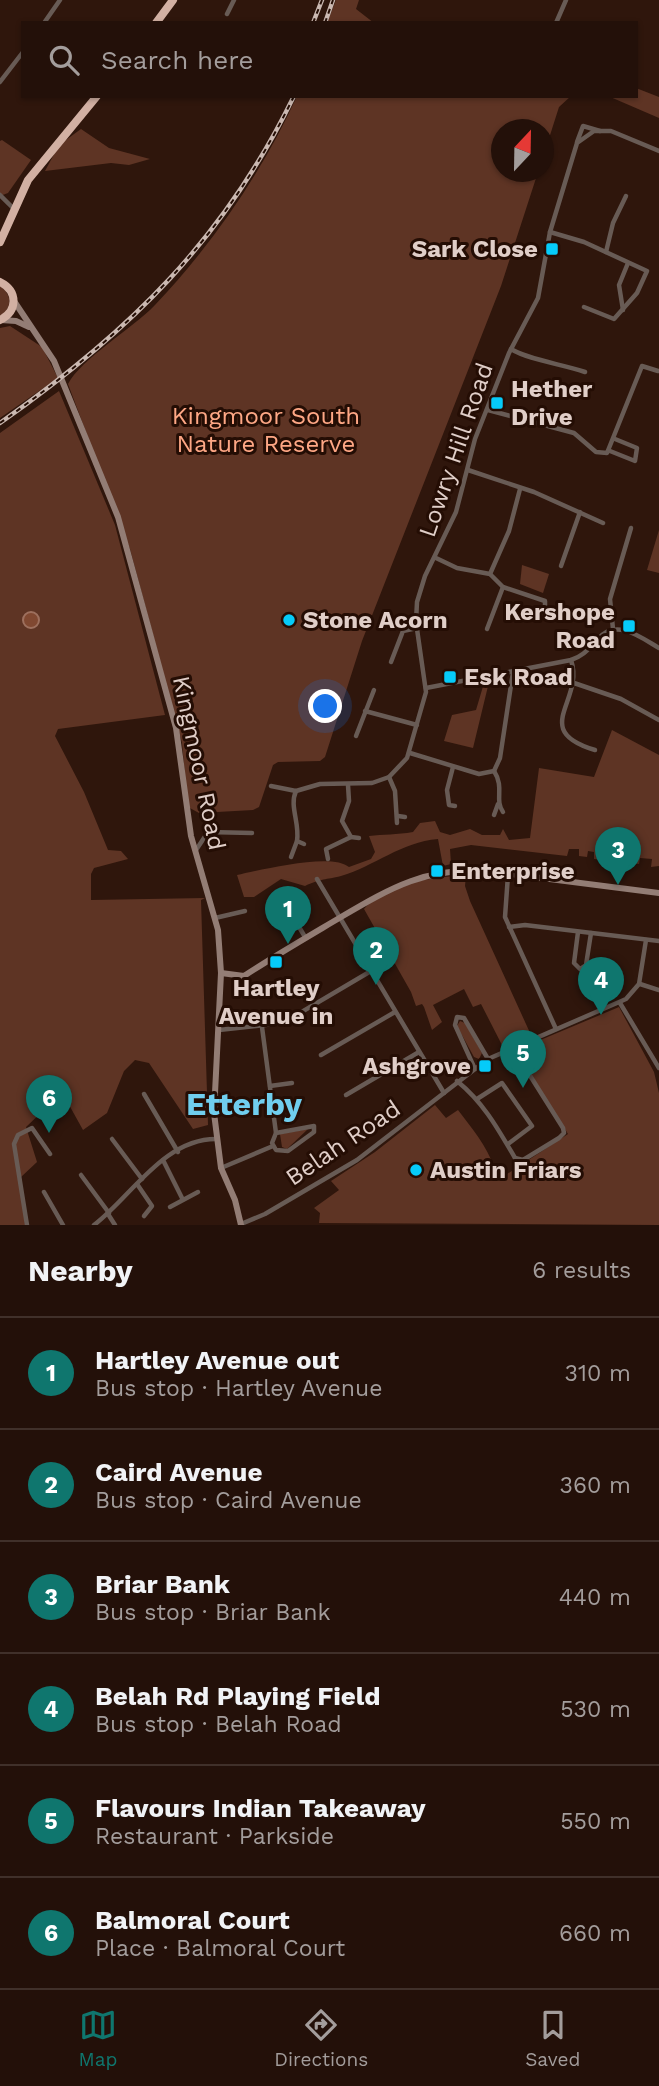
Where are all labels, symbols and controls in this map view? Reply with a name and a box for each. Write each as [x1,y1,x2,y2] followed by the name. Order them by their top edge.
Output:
[21,21,638,98] search box
[45,41,83,79] icon: search
[101,45,253,75] text: Search here
[491,119,554,182] north arrow
[412,235,538,263] place label: Sark Close
[544,241,560,257] marker: Sark Close
[413,359,499,541] street label: Lowry Hill Road
[511,375,593,431] place label: Hether Drive
[489,395,505,411] marker: Hether Drive
[172,402,360,458] park label: Kingmoor South Nature Reserve
[504,598,615,654] place label: Kershope Road
[303,606,448,634] place label: Stone Acorn
[281,612,297,628] marker: Stone Acorn
[621,618,637,634] marker: Kershope Road
[464,663,573,691] place label: Esk Road
[442,669,458,685] marker: Esk Road
[167,673,231,853] street label: Kingmoor Road
[308,689,342,723] your location
[595,827,641,885] pin: 3
[451,857,575,885] place label: Enterprise
[429,863,445,879] marker: Enterprise
[265,886,311,944] pin: 1
[353,927,399,985] pin: 2
[268,954,284,970] marker: Hartley Avenue in
[578,957,624,1015] pin: 4
[219,974,333,1030] place label: Hartley Avenue in
[500,1030,546,1088] pin: 5
[362,1052,471,1080] place label: Ashgrove
[477,1058,493,1074] marker: Ashgrove
[26,1075,72,1133] pin: 6
[186,1085,303,1123] district label: Etterby
[280,1094,406,1192] street label: Belah Road
[430,1156,582,1184] place label: Austin Friars
[408,1162,424,1178] marker: Austin Friars
[28,1253,133,1288] text: Nearby
[532,1257,631,1284] text: 6 results
[95,1345,339,1375] text: Hartley Avenue out
[46,1360,56,1387] text: 1
[565,1360,631,1387] text: 310 m
[95,1375,382,1402] text: Bus stop · Hartley Avenue
[95,1457,263,1487] text: Caird Avenue
[44,1472,58,1499] text: 2
[560,1472,631,1499] text: 360 m
[95,1487,362,1514] text: Bus stop · Caird Avenue
[95,1569,230,1599] text: Briar Bank
[44,1584,58,1611] text: 3
[559,1584,631,1611] text: 440 m
[95,1599,331,1626] text: Bus stop · Briar Bank
[95,1681,381,1711] text: Belah Rd Playing Field
[44,1696,58,1723] text: 4
[560,1696,631,1723] text: 530 m
[95,1711,342,1738] text: Bus stop · Belah Road
[95,1793,426,1823] text: Flavours Indian Takeaway
[44,1808,58,1835] text: 5
[560,1808,631,1835] text: 550 m
[95,1823,334,1850] text: Restaurant · Parkside
[95,1905,290,1935] text: Balmoral Court
[44,1920,58,1947] text: 6
[559,1920,631,1947] text: 660 m
[95,1935,345,1962] text: Place · Balmoral Court
[79,2006,117,2071] tab: Map
[274,2006,368,2071] tab: Directions
[525,2006,580,2071] tab: Saved

